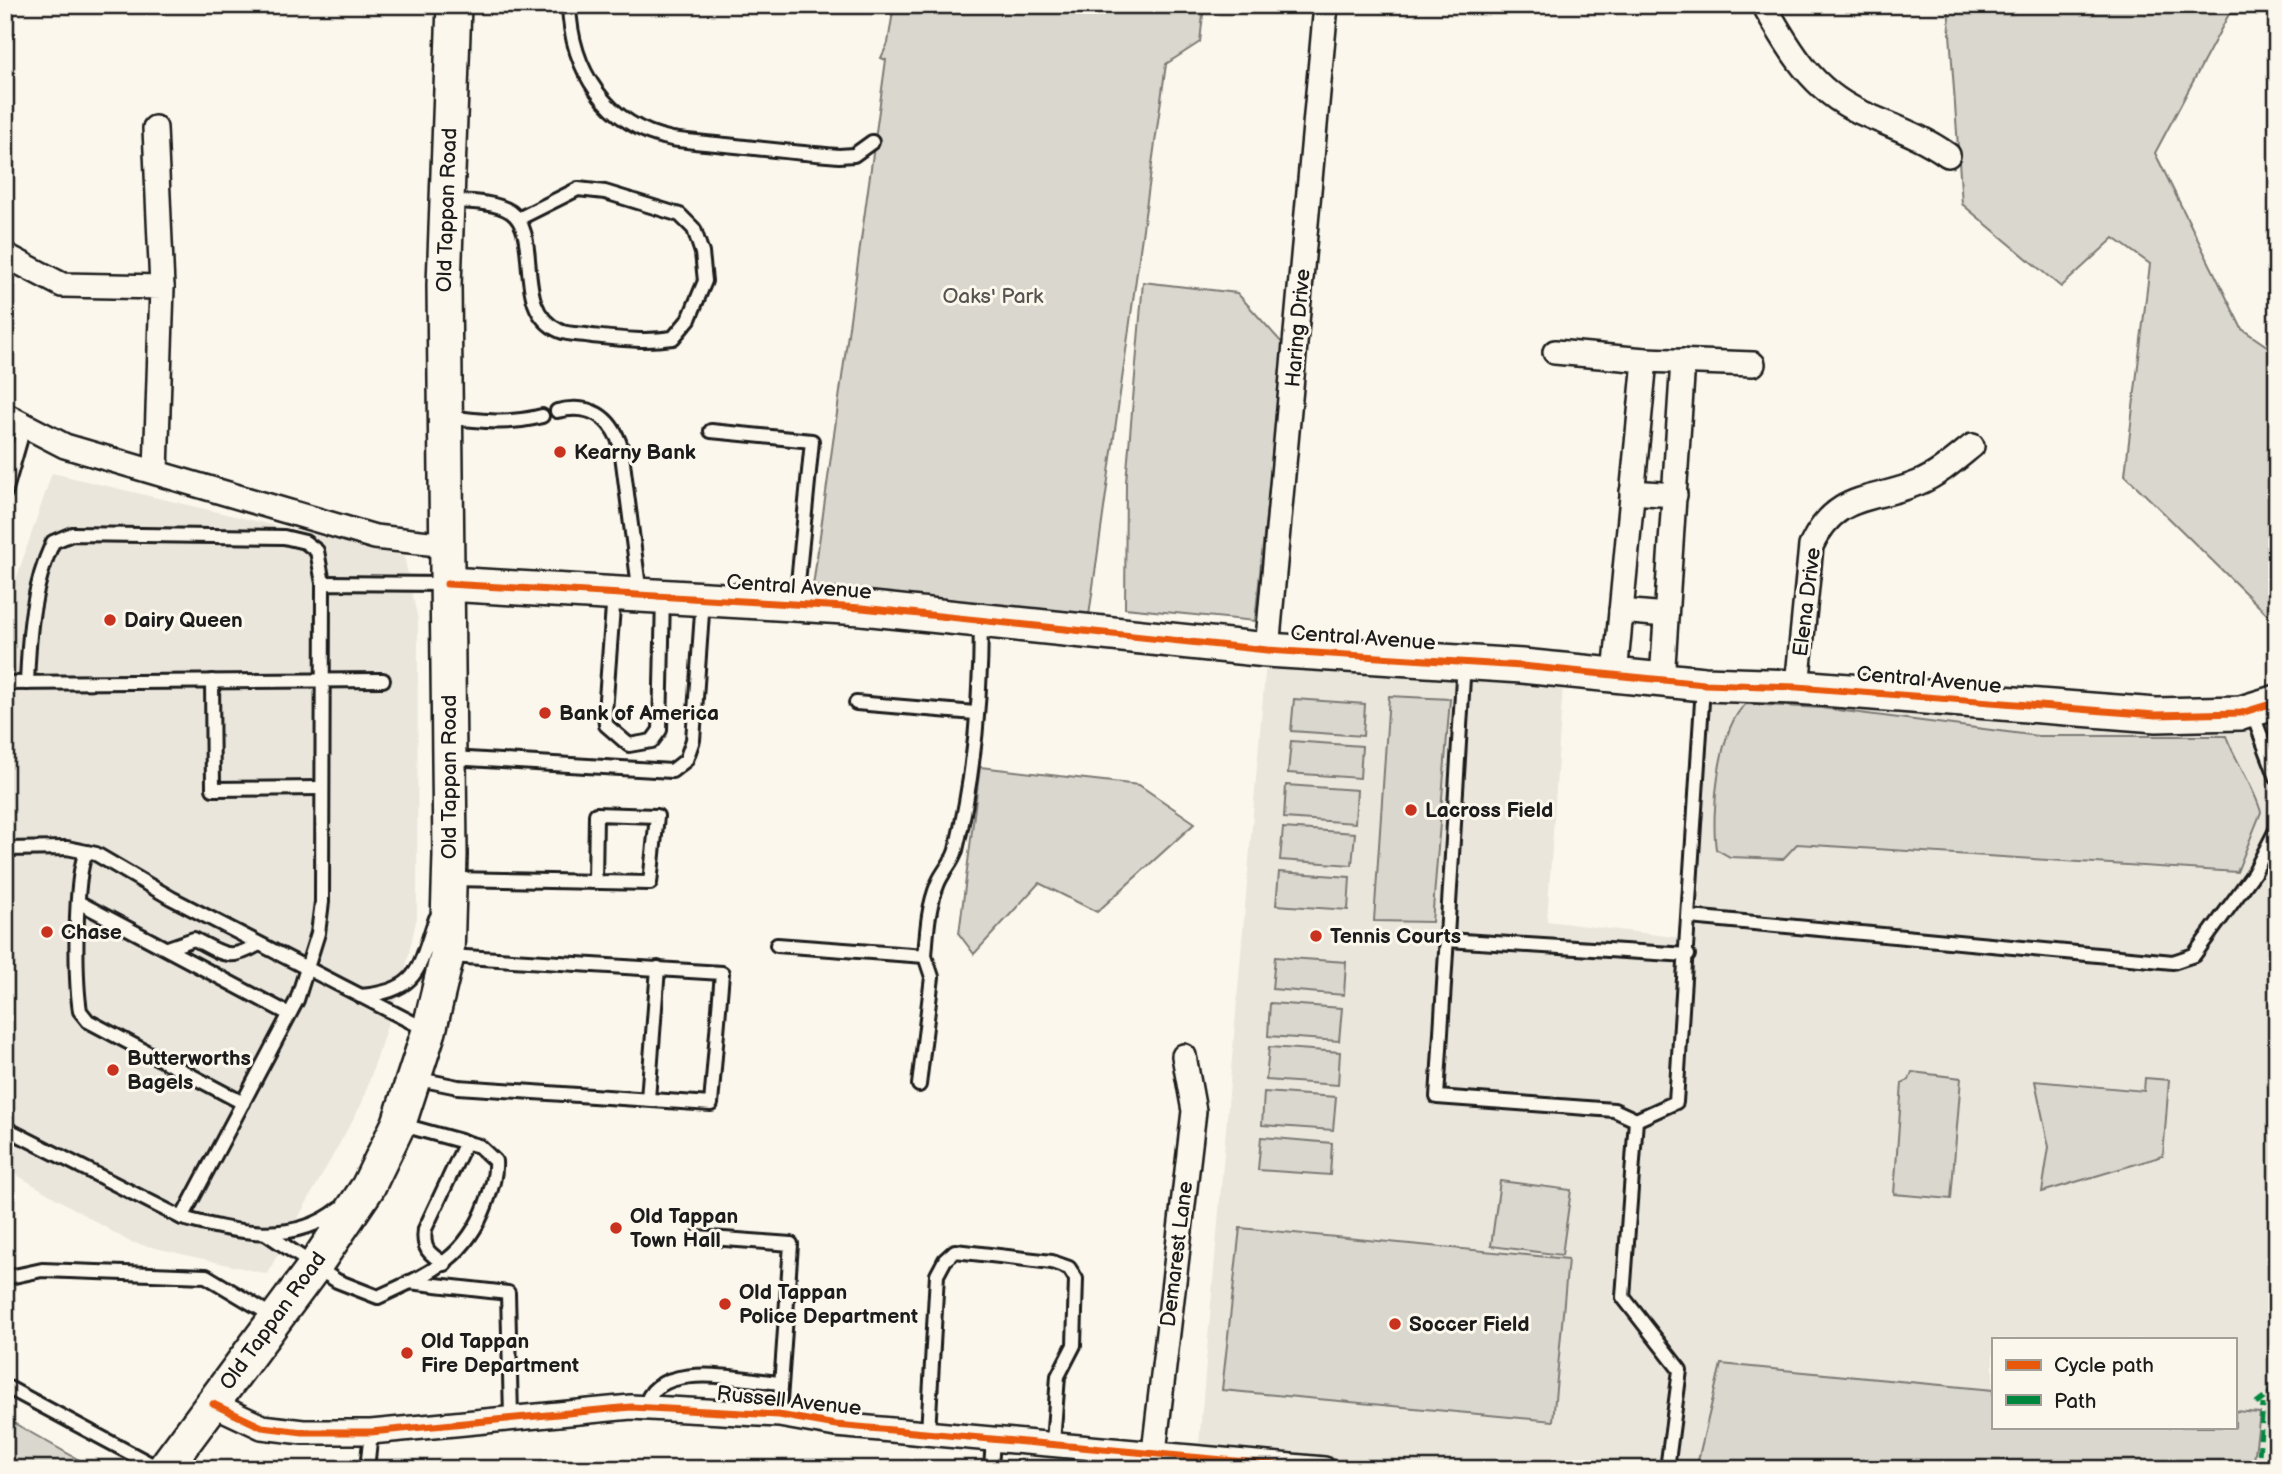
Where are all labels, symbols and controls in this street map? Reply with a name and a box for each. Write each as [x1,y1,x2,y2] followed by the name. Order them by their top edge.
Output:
[432,127,462,293] street label: Old Tappan Road
[1280,268,1316,388] street label: Haring Drive
[943,284,1044,309] park label: Oaks' Park
[574,440,696,465] place label: Kearny Bank
[552,444,568,460] marker: Kearny Bank
[1788,546,1826,658] street label: Elena Drive
[726,569,872,605] street label: Central Avenue
[124,608,243,633] place label: Dairy Queen
[102,612,118,628] marker: Dairy Queen
[1290,620,1436,656] street label: Central Avenue
[1855,661,2003,699] street label: Central Avenue
[437,695,462,859] street label: Old Tappan Road
[559,701,719,726] place label: Bank of America
[537,705,553,721] marker: Bank of America
[1425,798,1553,823] place label: Lacross Field
[1403,802,1419,818] marker: Lacross Field
[61,920,122,945] place label: Chase
[39,924,55,940] marker: Chase
[1330,924,1461,949] place label: Tennis Courts
[1308,928,1324,944] marker: Tennis Courts
[127,1046,251,1095] place label: Butterworths Bagels
[105,1062,121,1078] marker: Butterworths Bagels
[1156,1180,1198,1328] street label: Demarest Lane
[630,1204,738,1253] place label: Old Tappan Town Hall
[608,1220,624,1236] marker: Old Tappan Town Hall
[215,1247,331,1395] street label: Old Tappan Road
[739,1280,918,1329] place label: Old Tappan Police Department
[717,1296,733,1312] marker: Old Tappan Police Department
[1409,1312,1530,1337] place label: Soccer Field
[1387,1316,1403,1332] marker: Soccer Field
[421,1329,579,1378] place label: Old Tappan Fire Department
[1992,1338,2236,1428] legend
[399,1345,415,1361] marker: Old Tappan Fire Department
[2054,1353,2154,1378] text: Cycle path
[715,1381,863,1421] street label: Russell Avenue
[2054,1389,2096,1414] text: Path

